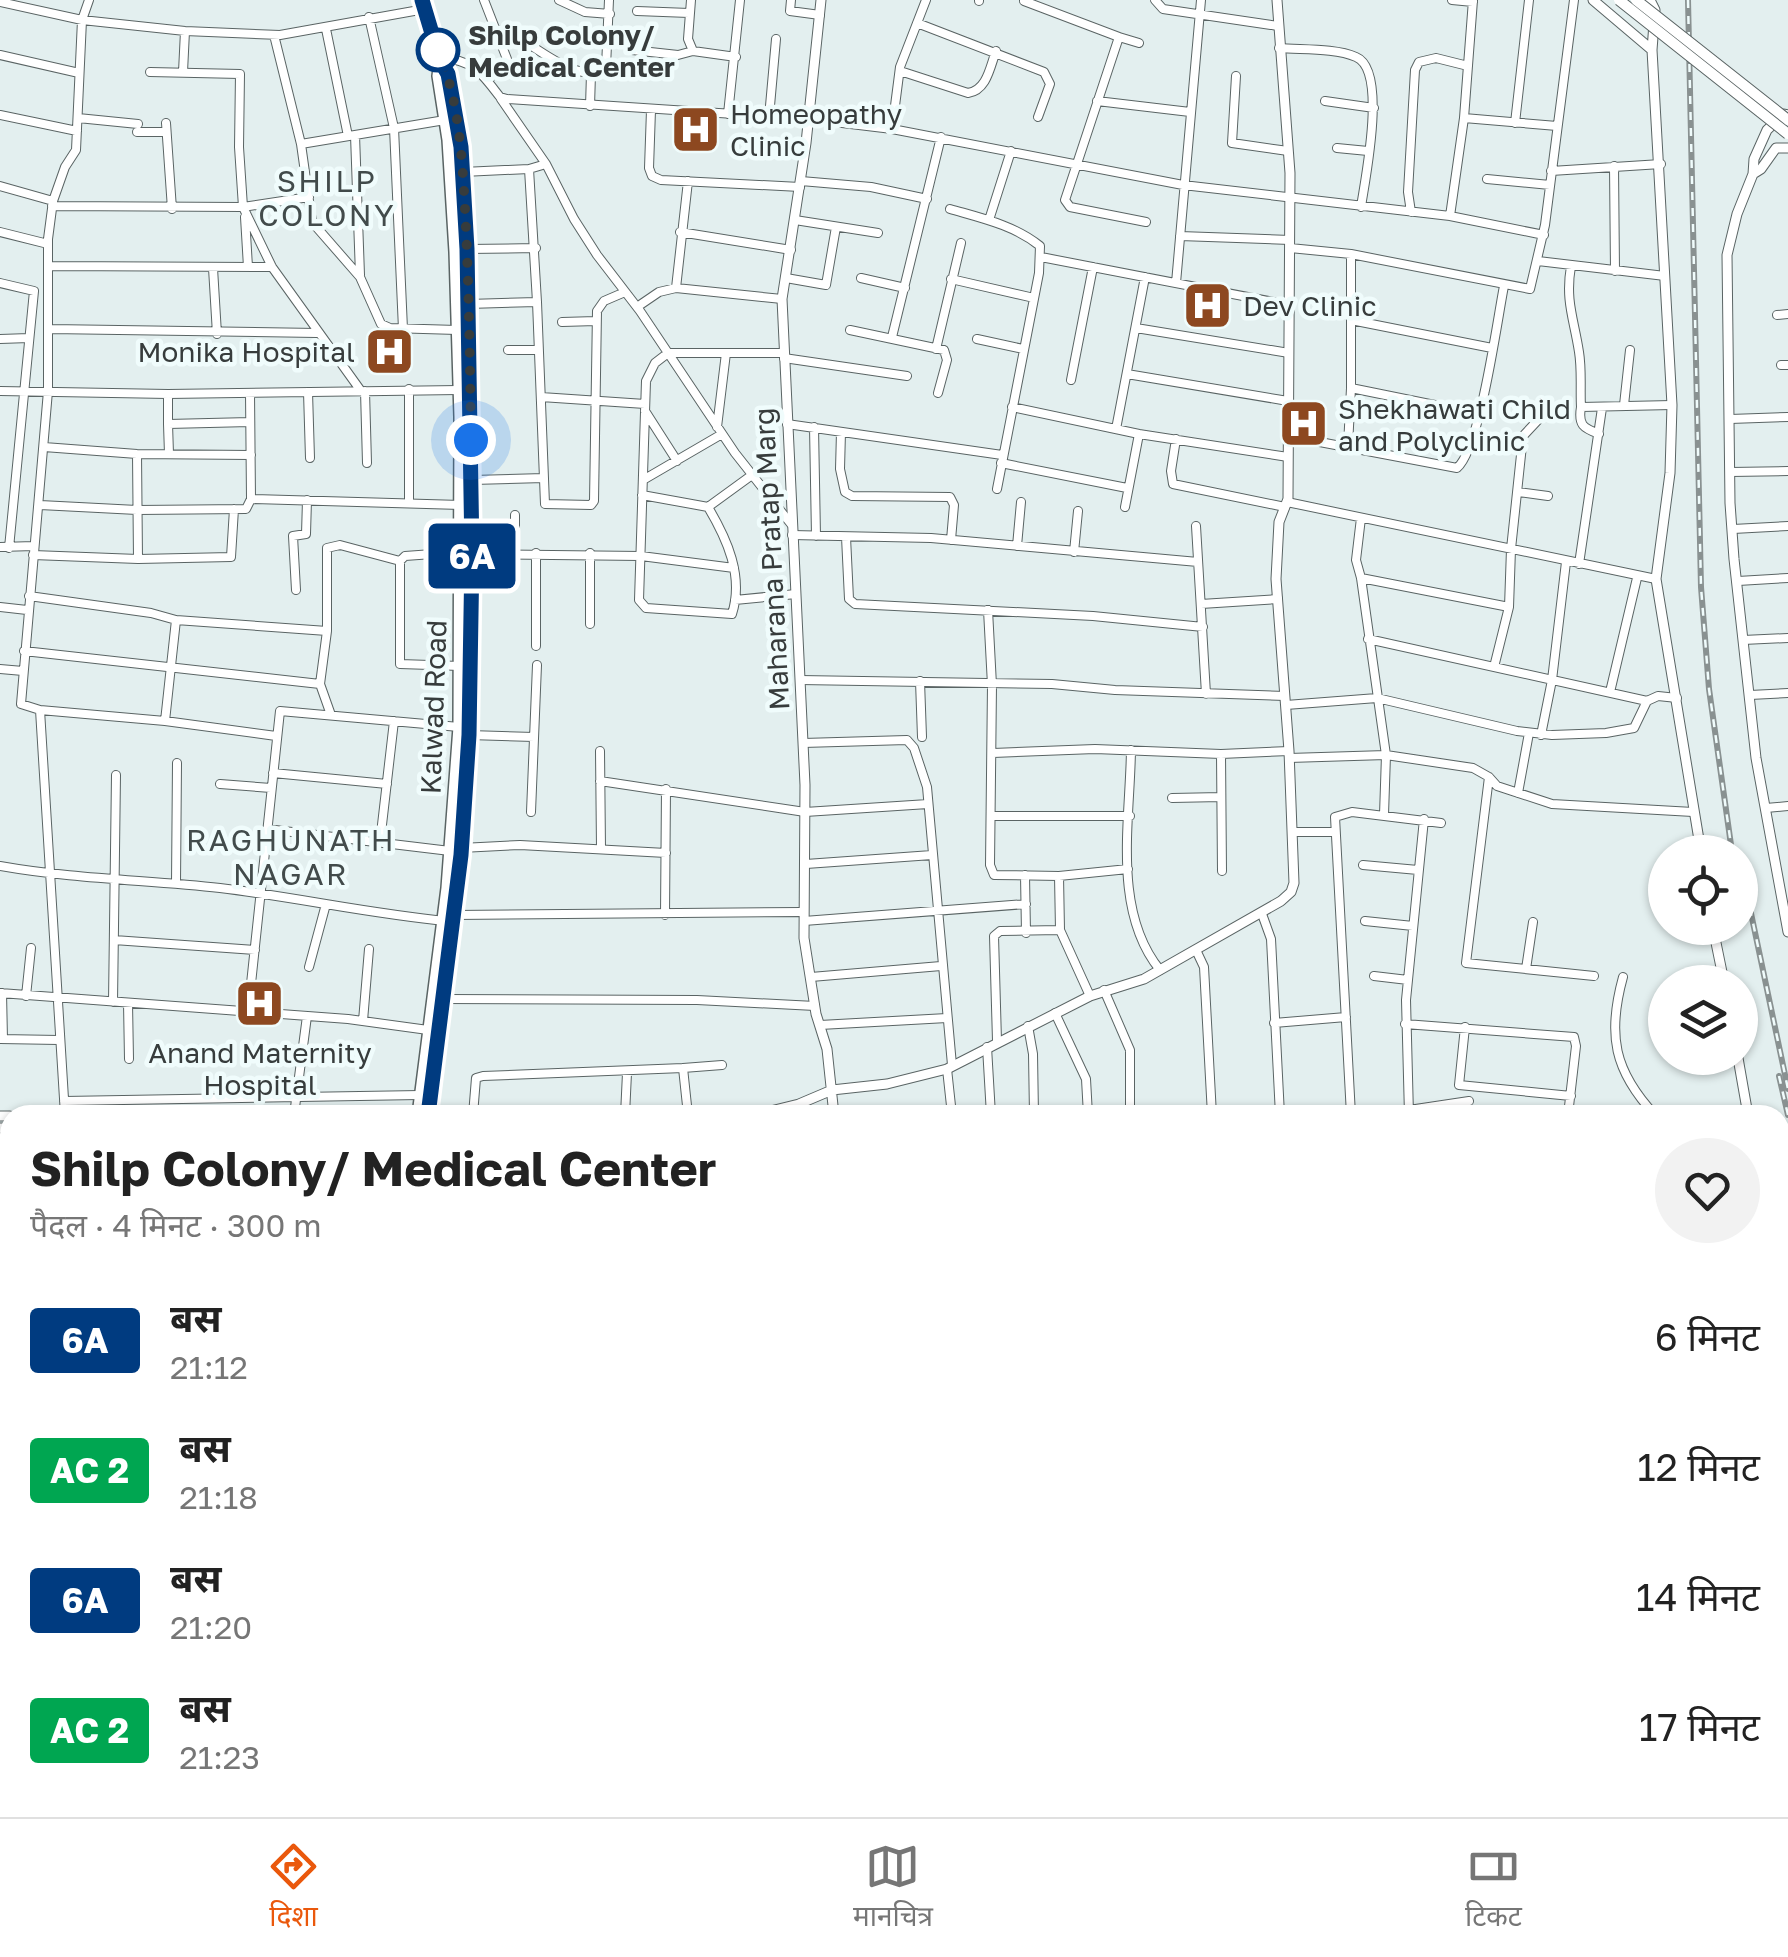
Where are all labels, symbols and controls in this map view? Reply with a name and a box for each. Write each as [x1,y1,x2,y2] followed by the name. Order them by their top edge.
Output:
[468,18,675,83] place label: Shilp Colony/ Medical Center
[417,29,459,71] marker: Shilp Colony/ Medical Center
[730,97,903,162] place label: Homeopathy Clinic
[669,103,721,155] hospital icon: Homeopathy Clinic
[258,163,396,233] district label: SHILP COLONY
[1182,279,1234,331] hospital icon: Dev Clinic
[1243,289,1376,322] place label: Dev Clinic
[364,325,416,377] hospital icon: Monika Hospital
[137,335,355,368] place label: Monika Hospital
[1338,392,1571,457] place label: Shekhawati Child and Polyclinic
[1277,398,1329,450] hospital icon: Shekhawati Child and Polyclinic
[747,407,795,711] street label: Maharana Pratap Marg
[446,415,496,465] your location
[427,524,517,588] line badge: 6A
[448,535,496,577] text: 6A
[413,619,453,795] street label: Kalwad Road
[186,822,396,892] district label: RAGHUNATH NAGAR
[1648,835,1758,1075] map controls
[1648,835,1758,945] button: locate
[1648,965,1758,1075] button: layers
[234,978,286,1030] hospital icon: Anand Maternity Hospital
[148,1036,372,1101] place label: Anand Maternity Hospital
[1655,1138,1760,1243] button: heart
[30,1139,717,1197] text: Shilp Colony/ Medical Center
[30,1206,322,1244] text: पैदल · 4 मिनट · 300 m
[170,1295,222,1340] text: बस
[1655,1314,1760,1359] text: 6 मिनट
[61,1319,109,1361] text: 6A
[170,1348,248,1386] text: 21:12
[179,1425,231,1470] text: बस
[1637,1444,1760,1489] text: 12 मिनट
[50,1449,129,1491] text: AC 2
[179,1478,258,1516] text: 21:18
[170,1555,222,1600] text: बस
[1636,1574,1760,1619] text: 14 मिनट
[61,1579,109,1621] text: 6A
[170,1608,252,1646] text: 21:20
[179,1685,231,1730] text: बस
[1639,1704,1760,1749] text: 17 मिनट
[50,1709,129,1751] text: AC 2
[179,1738,260,1776] text: 21:23
[266,1839,321,1937] tab: दिशा
[853,1839,933,1937] tab: मानचित्र
[1465,1839,1522,1937] tab: टिकट

